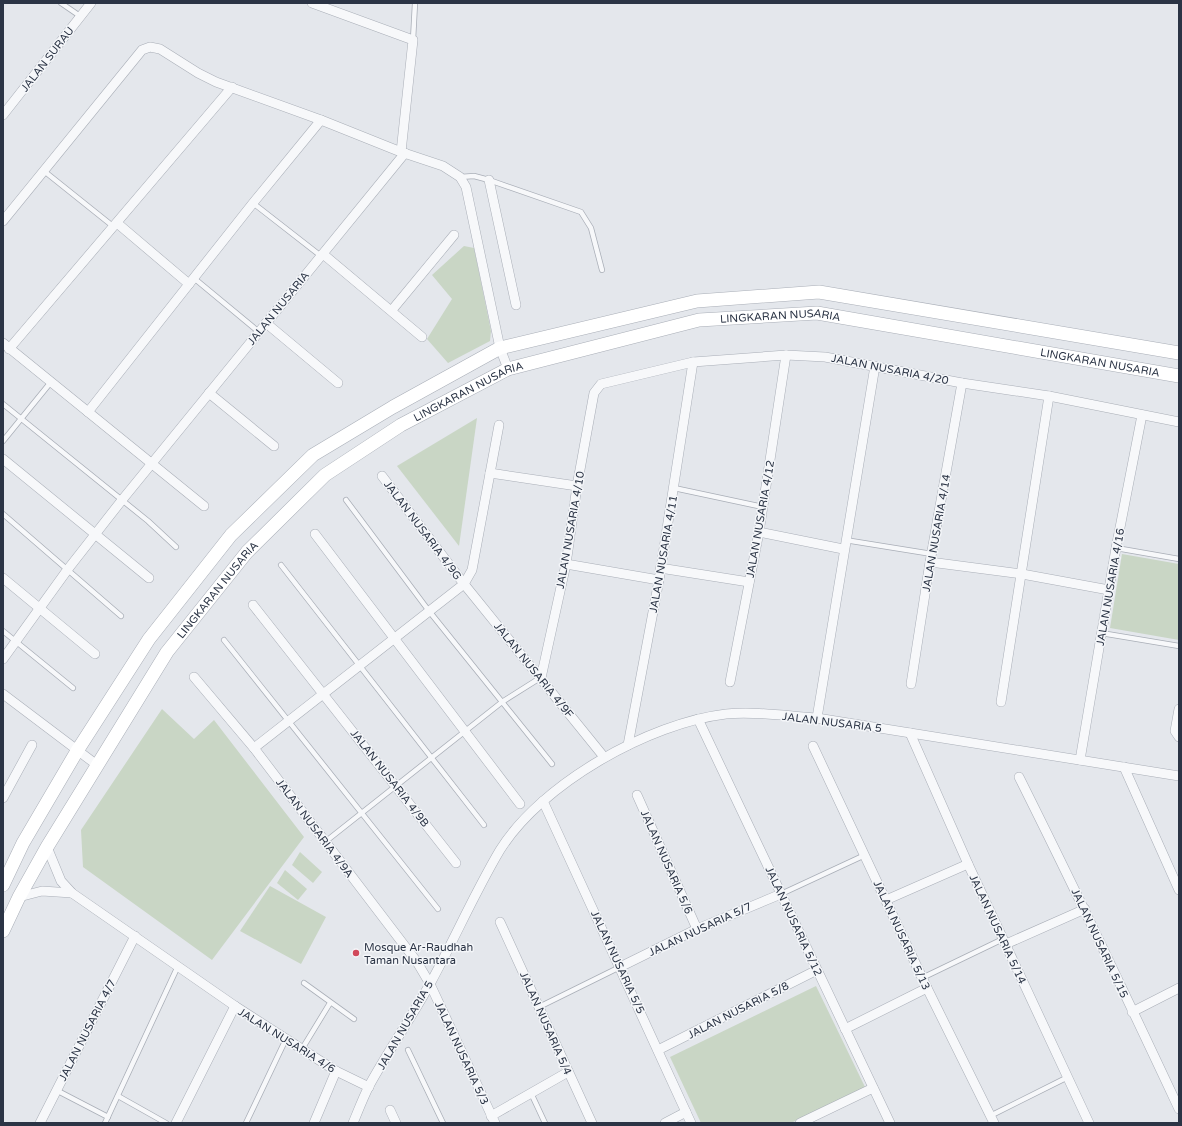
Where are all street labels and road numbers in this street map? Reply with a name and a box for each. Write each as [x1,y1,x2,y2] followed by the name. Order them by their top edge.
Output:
[18,24,77,94] street label: JALAN SURAU
[245,269,312,348] street label: JALAN NUSARIA
[720,306,842,326] street label: LINGKARAN NUSARIA
[1039,346,1161,380] street label: LINGKARAN NUSARIA
[830,352,950,387] street label: JALAN NUSARIA 4/20
[411,359,525,424] street label: LINGKARAN NUSARIA
[744,459,777,579] street label: JALAN NUSARIA 4/12
[554,470,587,590] street label: JALAN NUSARIA 4/10
[920,473,953,593] street label: JALAN NUSARIA 4/14
[381,478,464,582] street label: JALAN NUSARIA 4/9G
[647,494,680,614] street label: JALAN NUSARIA 4/11
[1094,527,1127,647] street label: JALAN NUSARIA 4/16
[175,539,261,641] street label: LINGKARAN NUSARIA
[491,620,576,721] street label: JALAN NUSARIA 4/9F
[781,710,883,735] street label: JALAN NUSARIA 5
[348,727,432,830] street label: JALAN NUSARIA 4/9B
[273,776,356,880] street label: JALAN NUSARIA 4/9A
[638,808,695,916] street label: JALAN NUSARIA 5/6
[762,864,825,978] street label: JALAN NUSARIA 5/12
[966,872,1029,986] street label: JALAN NUSARIA 5/14
[870,878,933,992] street label: JALAN NUSARIA 5/13
[1068,886,1131,1000] street label: JALAN NUSARIA 5/15
[647,900,754,959] street label: JALAN NUSARIA 5/7
[588,909,647,1016] street label: JALAN NUSARIA 5/5
[517,970,574,1077] street label: JALAN NUSARIA 5/4
[56,977,119,1083] street label: JALAN NUSARIA 4/7
[375,978,436,1072] street label: JALAN NUSARIA 5
[685,979,791,1042] street label: JALAN NUSARIA 5/8
[432,1000,491,1107] street label: JALAN NUSARIA 5/3
[236,1005,338,1076] street label: JALAN NUSARIA 4/6

